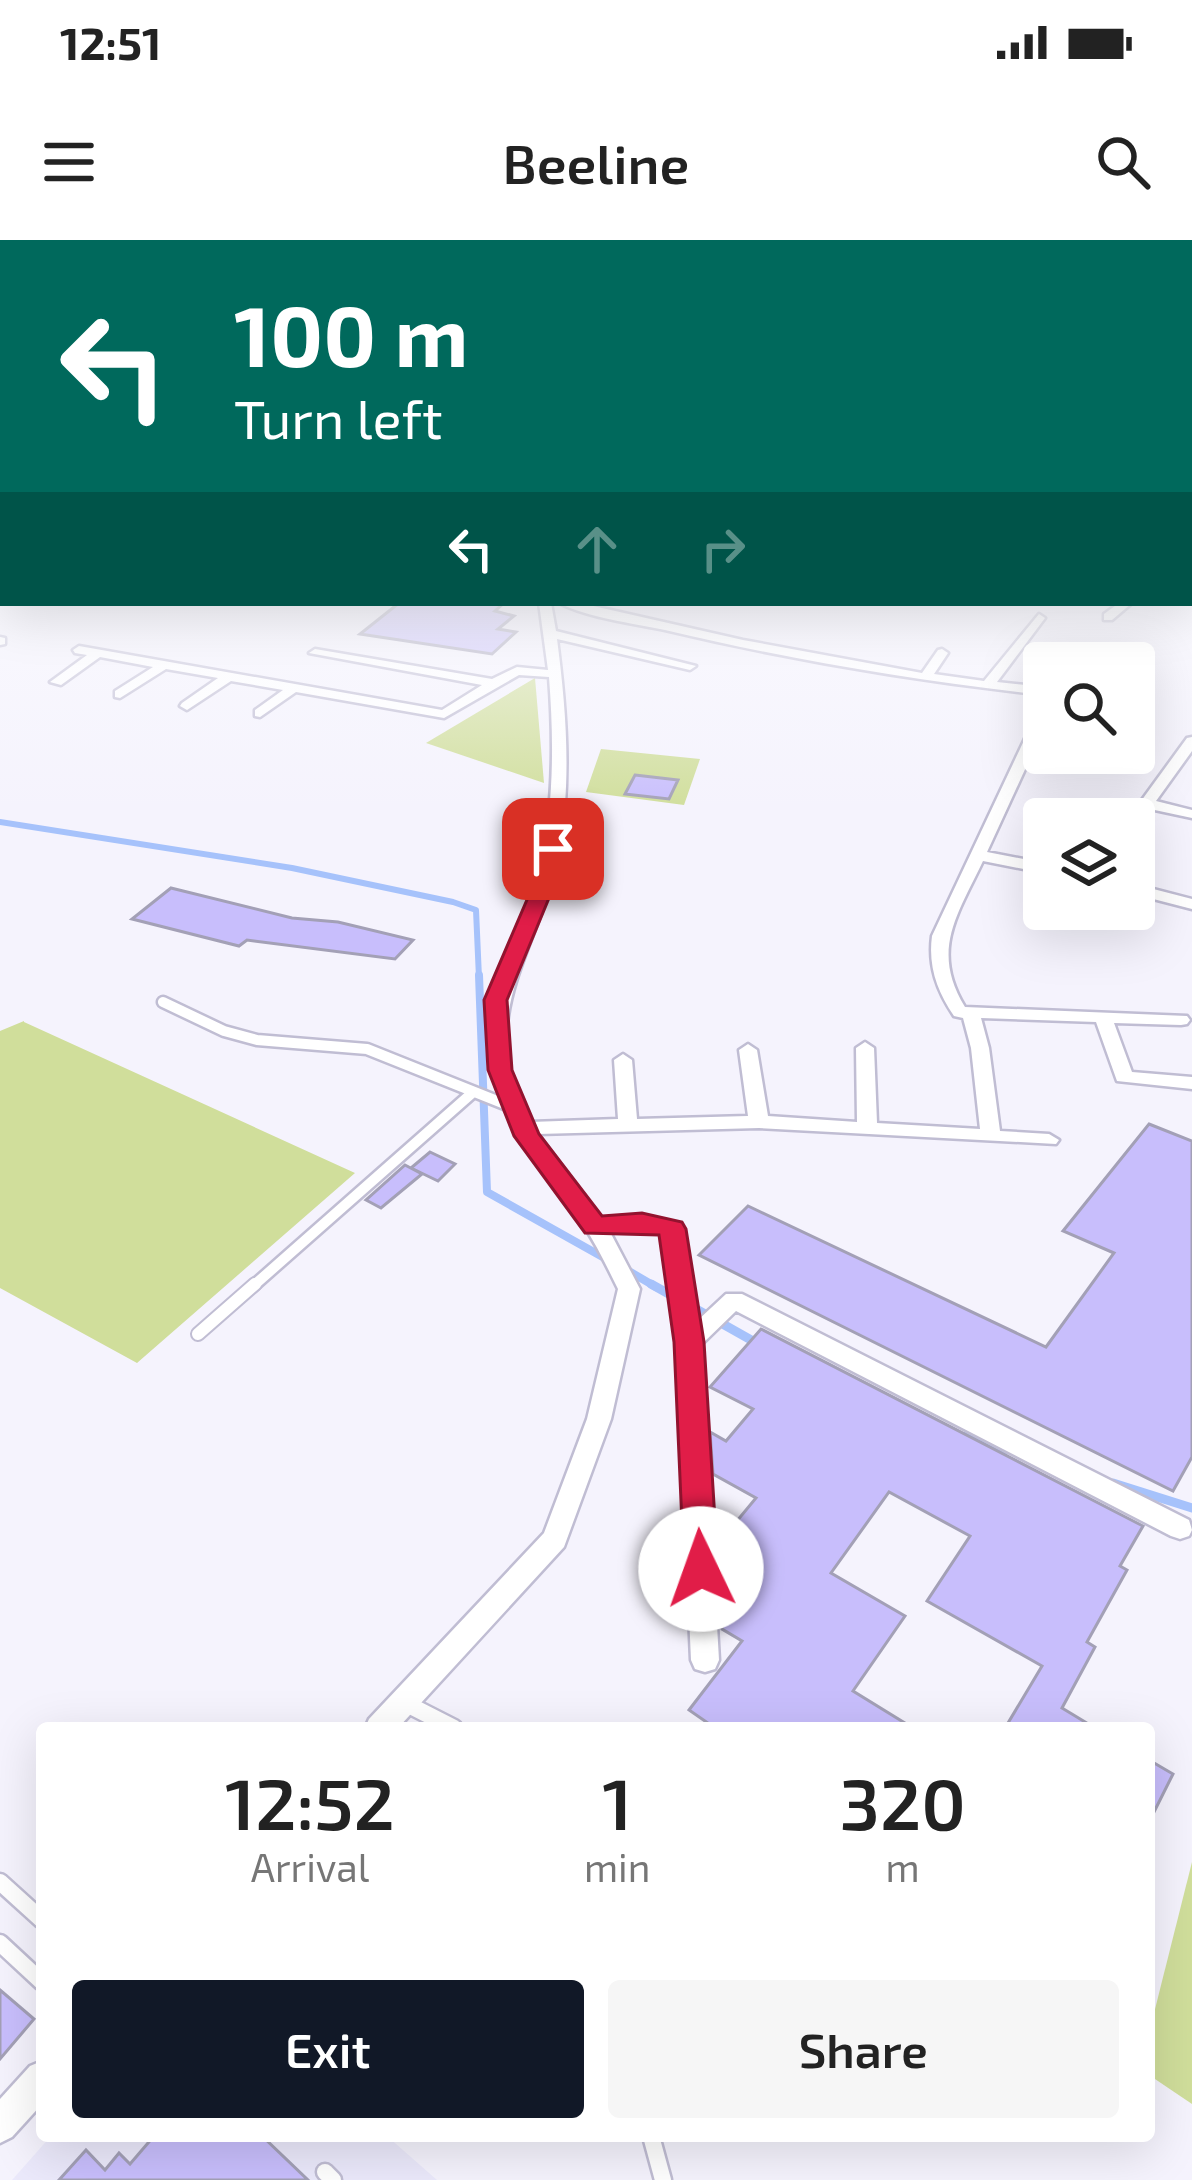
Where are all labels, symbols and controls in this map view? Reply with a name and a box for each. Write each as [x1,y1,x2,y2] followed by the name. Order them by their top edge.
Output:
[60,15,161,69] text: 12:51
[36,129,102,195] icon: menu
[1090,129,1156,195] icon: search
[503,130,689,195] text: Beeline
[234,283,468,384] text: 100 m
[36,288,192,444] icon: left
[234,385,443,450] text: Turn left
[438,516,504,582] icon: left
[564,516,630,582] icon: ahead
[690,516,756,582] icon: right
[1023,642,1155,930] map controls
[1023,642,1155,774] button: search
[502,798,604,900] pin
[1023,798,1155,930] button: layers
[520,816,586,882] icon: arrive
[638,1506,764,1632] position arrow
[225,1758,395,1844] text: 12:52
[602,1758,632,1844] text: 1
[840,1758,966,1844] text: 320
[251,1843,369,1890] text: Arrival
[584,1843,650,1890] text: min
[886,1843,920,1890] text: m
[72,1980,584,2118] button: Exit
[608,1980,1119,2118] button: Share

